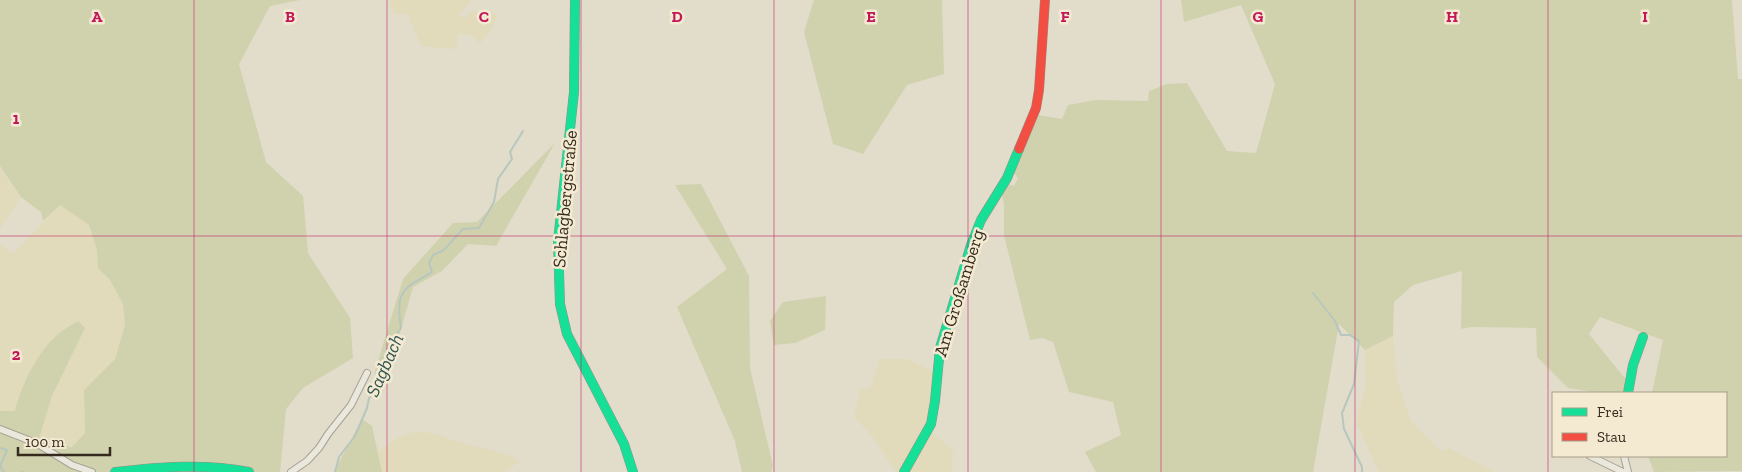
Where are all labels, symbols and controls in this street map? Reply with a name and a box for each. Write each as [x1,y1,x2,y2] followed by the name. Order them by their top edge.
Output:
[92,7,103,26] text: A
[285,7,295,26] text: B
[479,7,489,26] text: C
[671,7,683,26] text: D
[866,7,876,26] text: E
[1060,7,1070,26] text: F
[1253,7,1264,26] text: G
[1446,7,1458,26] text: H
[1642,7,1648,26] text: I
[13,109,20,128] text: 1
[548,129,582,269] street label: Schlagbergstraße
[929,227,989,359] street label: Am Großamberg
[360,330,408,400] water label: Sagbach
[12,345,21,364] text: 2
[1552,392,1727,457] legend
[1597,403,1623,421] text: Frei
[18,424,110,456] scale bar
[1597,428,1627,446] text: Stau
[25,433,64,451] text: 100 m

